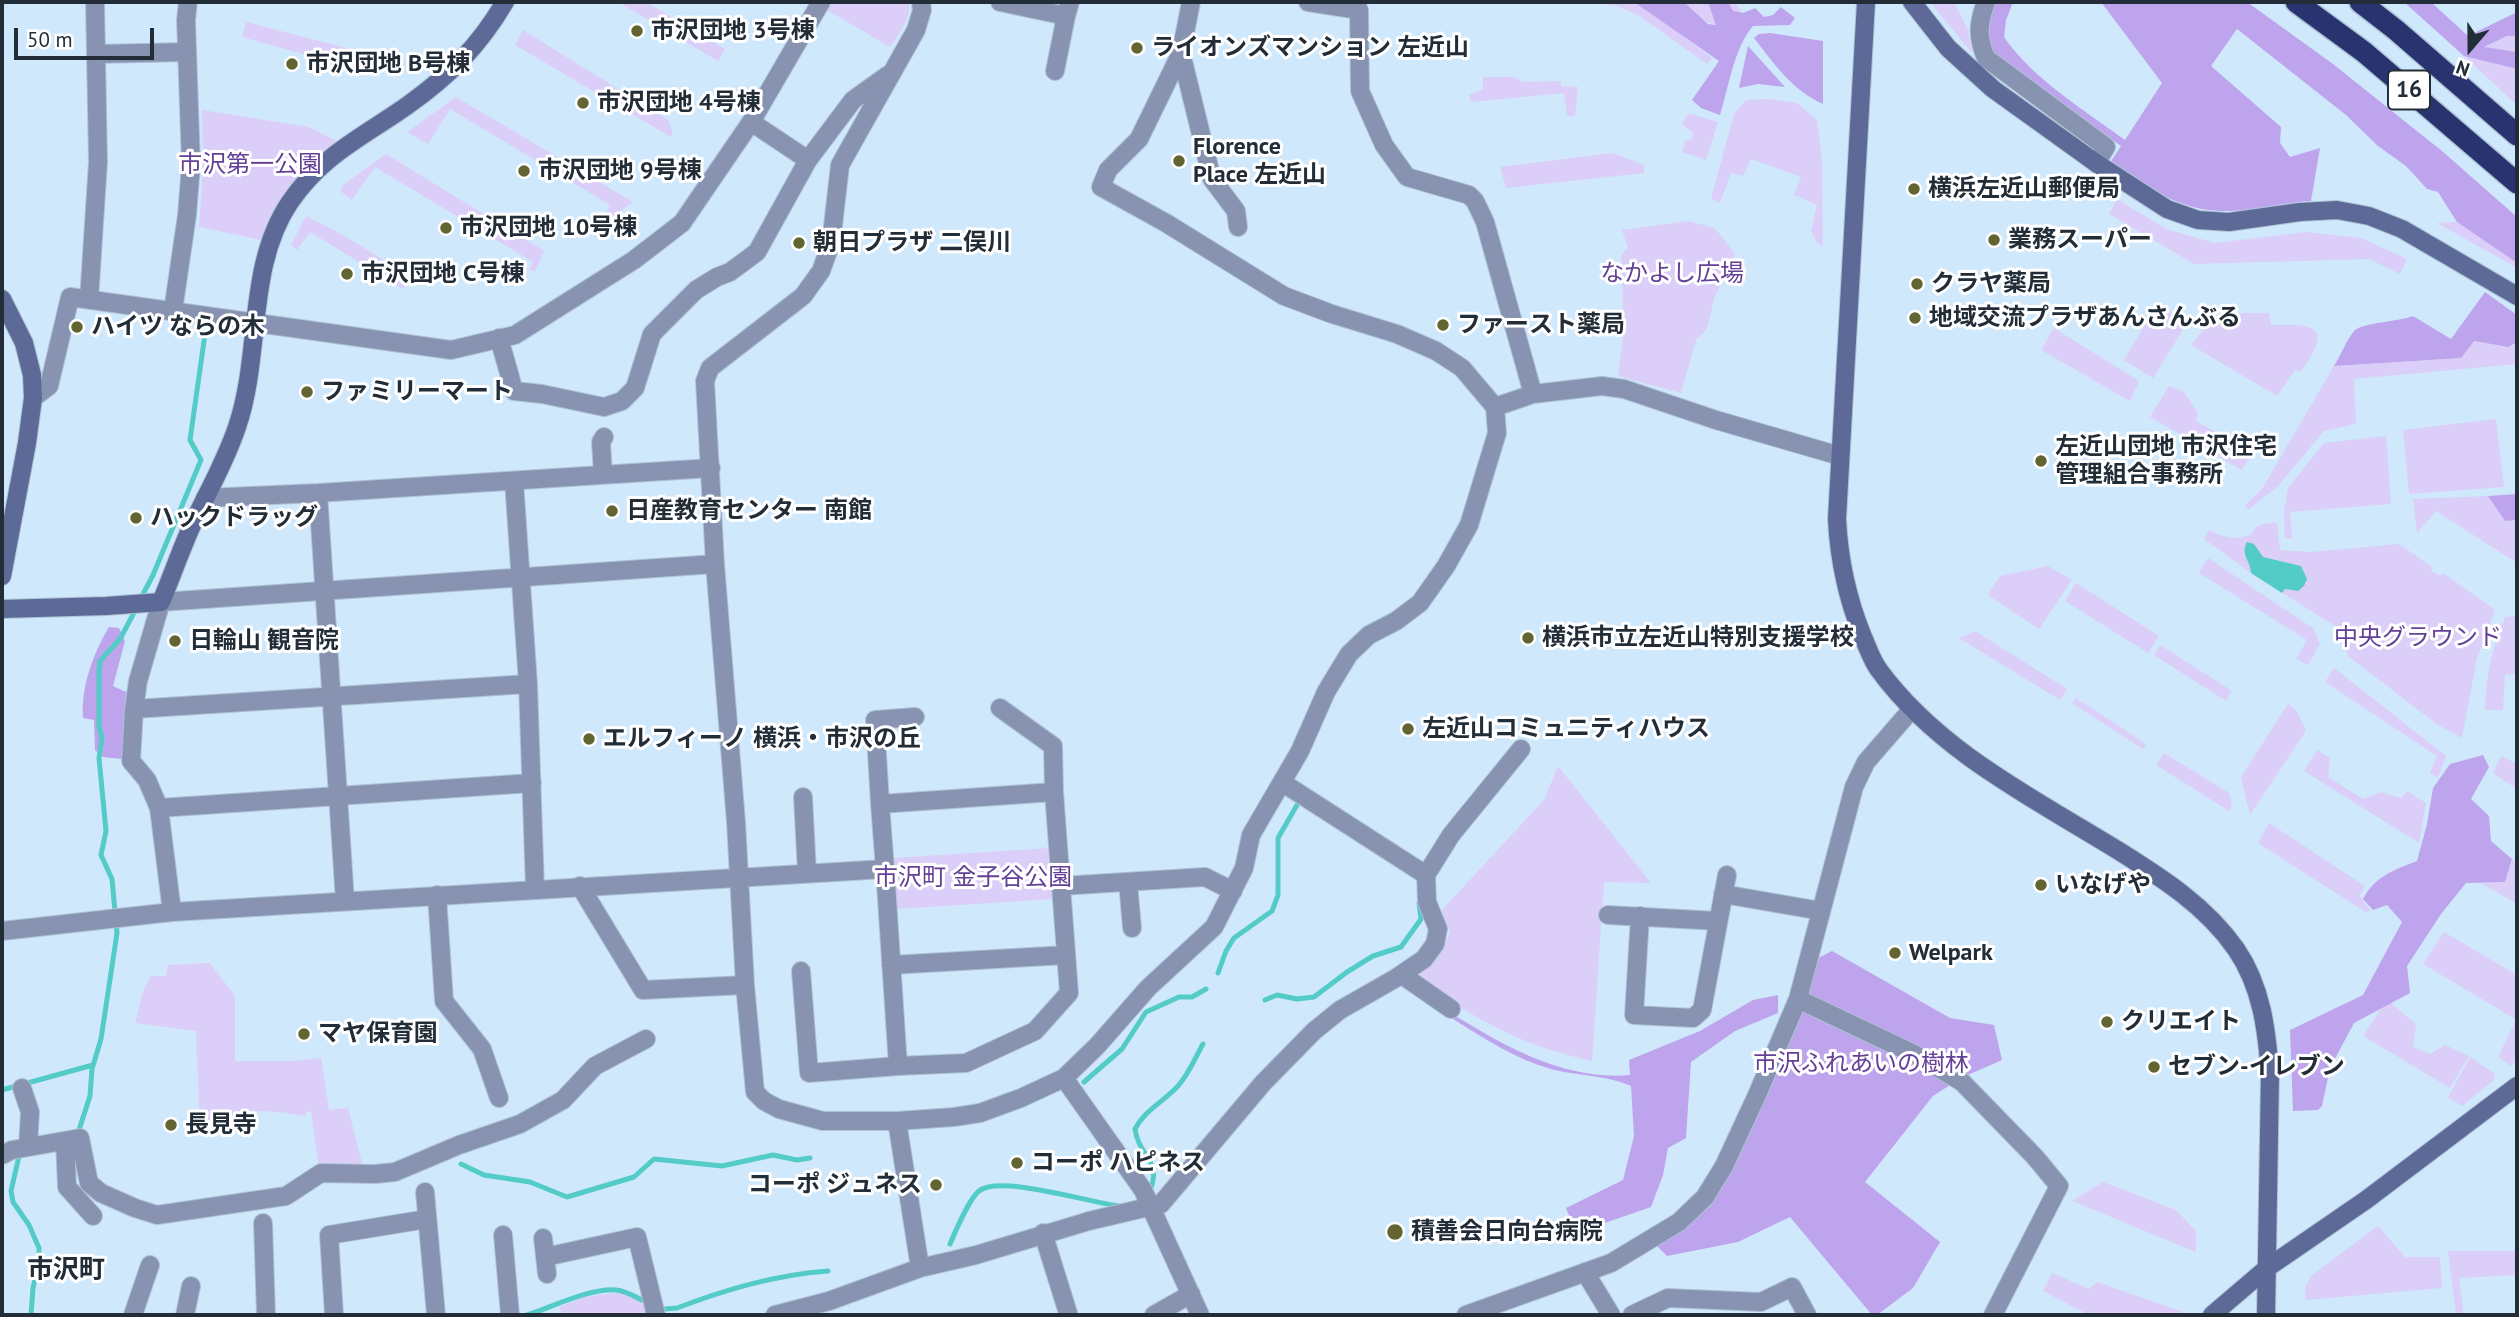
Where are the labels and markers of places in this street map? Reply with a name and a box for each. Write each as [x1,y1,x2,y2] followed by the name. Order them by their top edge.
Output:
[651,17,815,45] place label: 市沢団地 3号棟
[629,23,645,39] marker: 市沢団地 3号棟
[1151,34,1469,62] place label: ライオンズマンション 左近山
[1129,40,1145,56] marker: ライオンズマンション 左近山
[306,50,470,78] place label: 市沢団地 B号棟
[284,56,300,72] marker: 市沢団地 B号棟
[597,89,761,117] place label: 市沢団地 4号棟
[575,95,591,111] marker: 市沢団地 4号棟
[1193,133,1326,189] place label: Florence Place 左近山
[1171,153,1187,169] marker: Florence Place 左近山
[538,157,702,185] place label: 市沢団地 9号棟
[516,163,532,179] marker: 市沢団地 9号棟
[1928,175,2120,203] place label: 横浜左近山郵便局
[1906,181,1922,197] marker: 横浜左近山郵便局
[460,214,637,242] place label: 市沢団地 10号棟
[438,220,454,236] marker: 市沢団地 10号棟
[2008,226,2152,254] place label: 業務スーパー
[813,229,1011,257] place label: 朝日プラザ 二俣川
[1986,232,2002,248] marker: 業務スーパー
[791,235,807,251] marker: 朝日プラザ 二俣川
[361,260,524,288] place label: 市沢団地 C号棟
[339,266,355,282] marker: 市沢団地 C号棟
[1931,270,2051,298] place label: クラヤ薬局
[1909,276,1925,292] marker: クラヤ薬局
[1929,304,2241,332] place label: 地域交流プラザあんさんぶる
[1907,310,1923,326] marker: 地域交流プラザあんさんぶる
[1457,311,1625,339] place label: ファースト薬局
[91,313,265,341] place label: ハイツ ならの木
[1435,317,1451,333] marker: ファースト薬局
[69,319,85,335] marker: ハイツ ならの木
[321,378,513,406] place label: ファミリーマート
[299,384,315,400] marker: ファミリーマート
[2055,433,2277,489] place label: 左近山団地 市沢住宅 管理組合事務所
[2033,453,2049,469] marker: 左近山団地 市沢住宅 管理組合事務所
[626,497,872,525] place label: 日産教育センター 南館
[604,503,620,519] marker: 日産教育センター 南館
[150,504,318,532] place label: ハックドラッグ
[128,510,144,526] marker: ハックドラッグ
[1542,624,1854,652] place label: 横浜市立左近山特別支援学校
[189,627,339,655] place label: 日輪山 観音院
[1520,630,1536,646] marker: 横浜市立左近山特別支援学校
[167,633,183,649] marker: 日輪山 観音院
[1422,715,1710,743] place label: 左近山コミュニティハウス
[1400,721,1416,737] marker: 左近山コミュニティハウス
[603,725,921,753] place label: エルフィーノ 横浜・市沢の丘
[581,731,597,747] marker: エルフィーノ 横浜・市沢の丘
[2055,871,2151,899] place label: いなげや
[2033,877,2049,893] marker: いなげや
[1909,939,1993,967] place label: Welpark
[1887,945,1903,961] marker: Welpark
[2121,1008,2241,1036] place label: クリエイト
[2099,1014,2115,1030] marker: クリエイト
[318,1020,438,1048] place label: マヤ保育園
[296,1026,312,1042] marker: マヤ保育園
[2168,1053,2345,1081] place label: セブン-イレブン
[2146,1059,2162,1075] marker: セブン-イレブン
[185,1111,257,1139] place label: 長見寺
[163,1117,179,1133] marker: 長見寺
[1031,1149,1205,1177] place label: コーポ ハピネス
[1009,1155,1025,1171] marker: コーポ ハピネス
[748,1171,922,1199] place label: コーポ ジュネス
[928,1177,944,1193] marker: コーポ ジュネス
[1411,1218,1603,1246] place label: 積善会日向台病院
[1385,1222,1405,1242] marker: 積善会日向台病院

